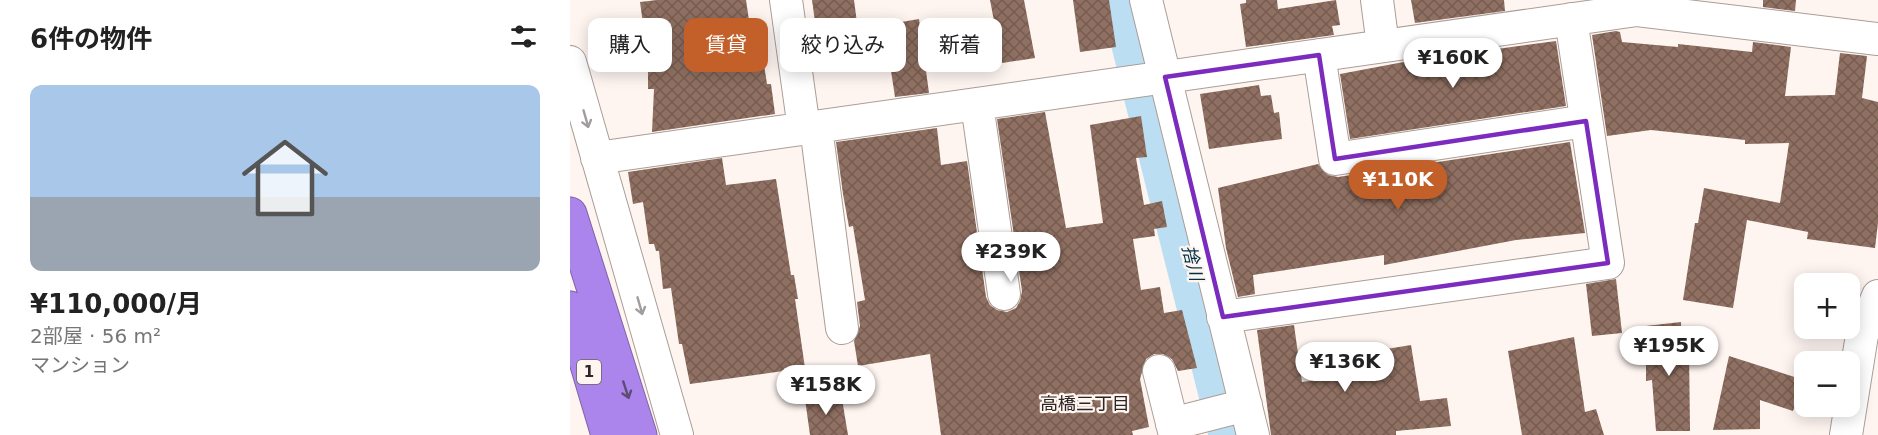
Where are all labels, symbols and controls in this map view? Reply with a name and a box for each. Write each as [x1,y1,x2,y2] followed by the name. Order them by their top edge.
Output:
[588,18,672,72] chip: 購入
[684,18,768,72] chip: 賃貸
[780,18,906,72] chip: 絞り込み
[918,18,1002,72] chip: 新着
[507,20,540,53] icon: filters
[30,24,152,54] text: 6件の物件
[1411,38,1495,89] pin: ¥160K
[1417,45,1489,69] text: ¥160K
[581,109,592,128] one-way arrow
[231,124,339,232] icon: home
[1356,160,1440,211] pin: ¥110K
[1362,167,1434,191] text: ¥110K
[969,232,1053,283] pin: ¥239K
[975,239,1047,263] text: ¥239K
[1178,243,1208,285] water label: 捨川
[1794,273,1860,417] map controls
[1794,273,1860,339] button: +
[30,289,202,319] text: ¥110,000/月
[635,296,646,315] one-way arrow
[30,324,161,348] text: 2部屋 · 56 m²
[1627,326,1711,377] pin: ¥195K
[1633,333,1705,357] text: ¥195K
[1303,342,1387,393] pin: ¥136K
[1309,349,1381,373] text: ¥136K
[1794,351,1860,417] button: −
[30,353,130,377] text: マンション
[577,360,601,384] road number: 1
[784,365,868,416] pin: ¥158K
[790,372,862,396] text: ¥158K
[621,380,632,399] one-way arrow
[1040,393,1130,414] district label: 高橋三丁目

